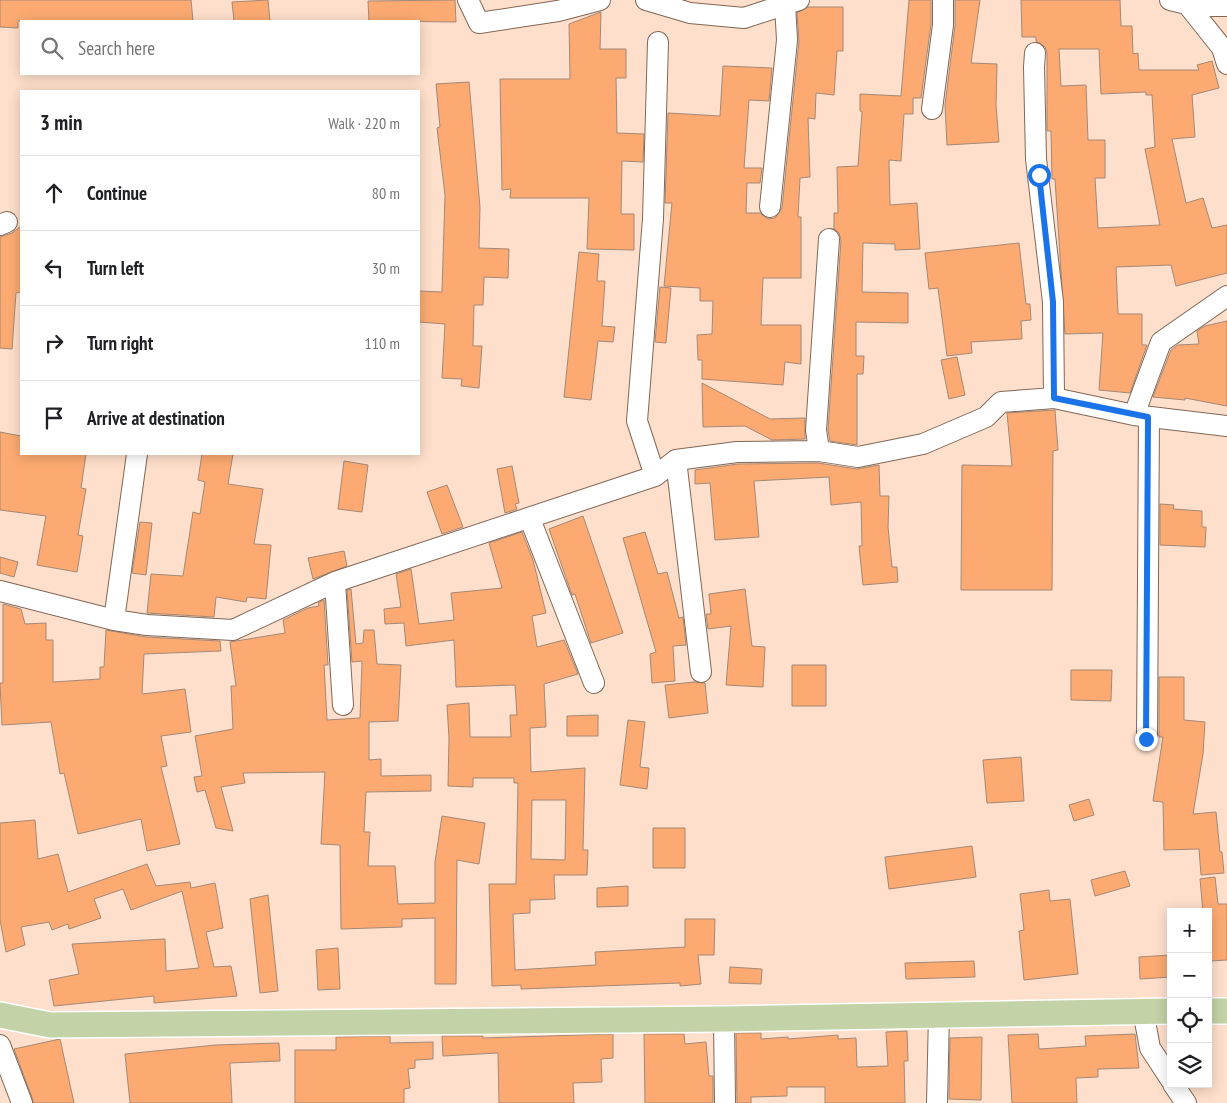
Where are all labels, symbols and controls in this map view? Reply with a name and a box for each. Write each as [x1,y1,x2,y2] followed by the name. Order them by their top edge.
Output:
[20,20,420,75] search box
[38,34,66,62] icon: search
[78,36,155,60] text: Search here
[40,109,82,136] text: 3 min
[328,113,400,133] text: Walk · 220 m
[1028,164,1051,187] route start
[40,179,68,207] icon: ahead
[87,181,147,205] text: Continue
[372,183,400,203] text: 80 m
[40,254,68,282] icon: left
[87,256,144,280] text: Turn left
[372,258,400,278] text: 30 m
[40,329,68,357] icon: right
[87,331,153,355] text: Turn right
[365,333,400,353] text: 110 m
[40,404,68,432] icon: arrive
[87,406,225,430] text: Arrive at destination
[1135,728,1158,751] route end
[1167,908,1212,1088] map controls
[1167,908,1212,953] button: +
[1167,953,1212,998] button: −
[1167,998,1212,1043] button: locate
[1167,1043,1212,1088] button: layers

